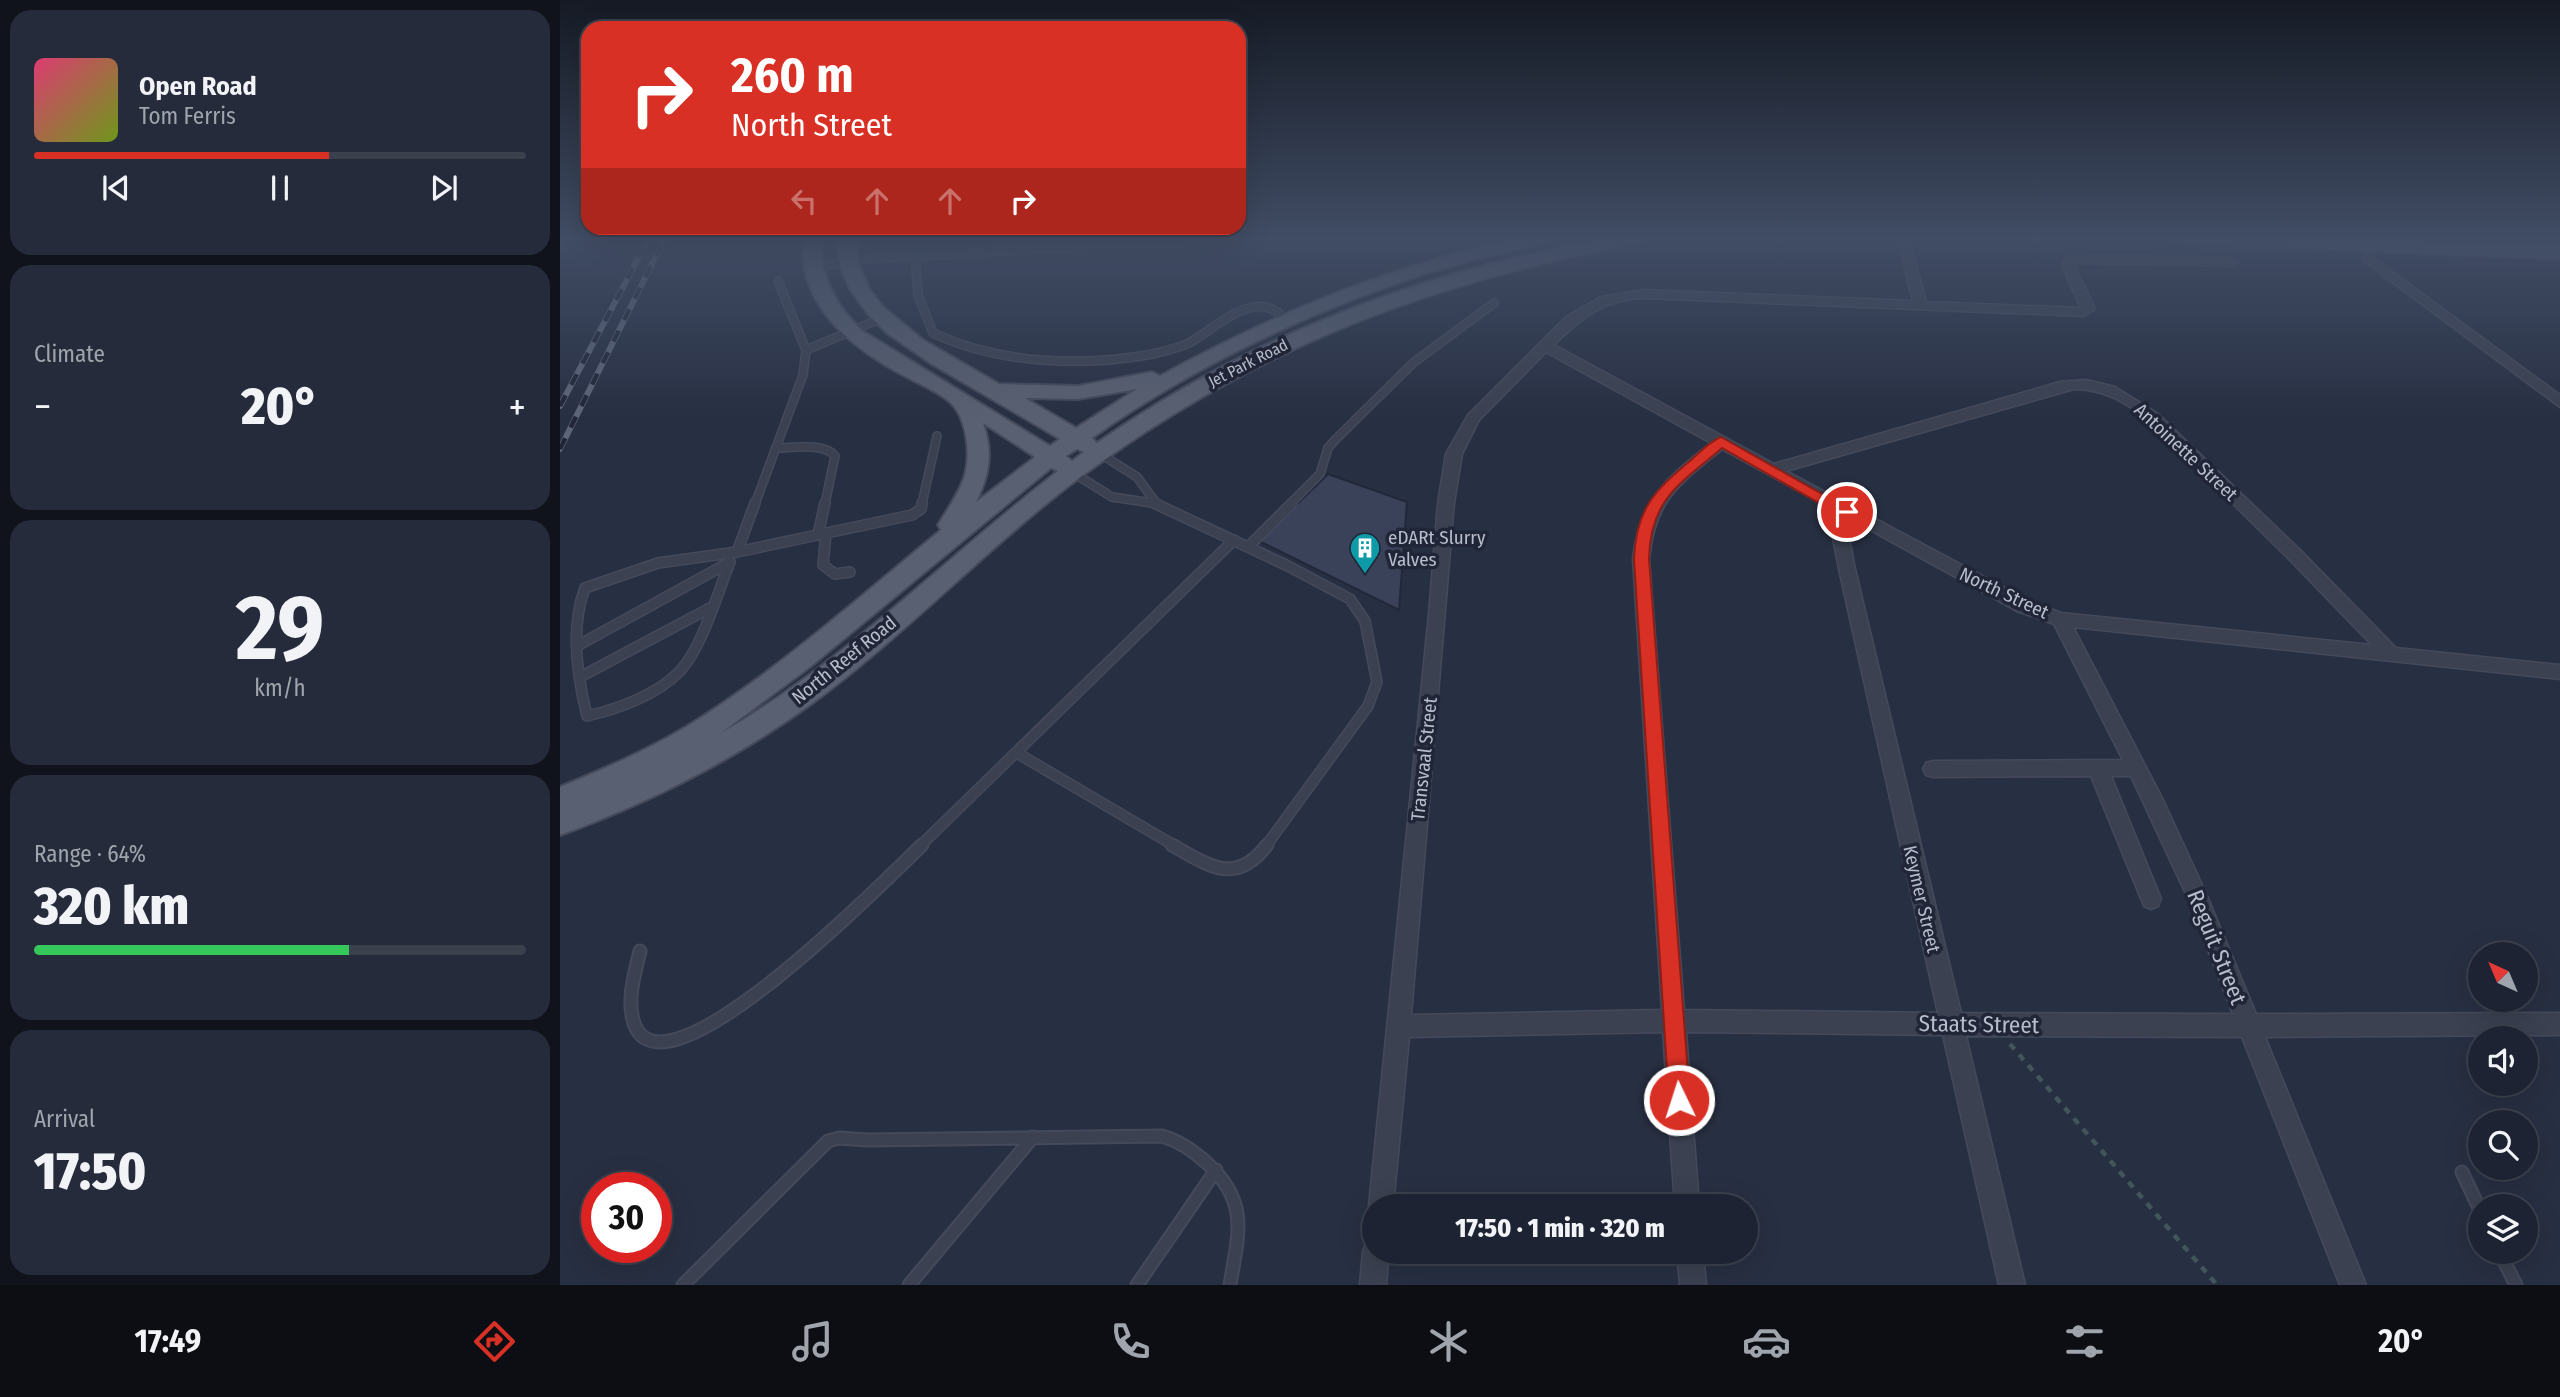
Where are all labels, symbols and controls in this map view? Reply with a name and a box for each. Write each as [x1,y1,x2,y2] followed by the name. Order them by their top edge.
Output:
[731,46,854,105] text: 260 m
[616,49,707,140] icon: right
[139,71,257,102] text: Open Road
[139,102,236,130] text: Tom Ferris
[731,106,892,144] text: North Street
[97,169,135,207] icon: previous
[261,169,299,207] icon: pause
[425,169,463,207] icon: next
[785,182,823,220] icon: left
[858,182,896,220] icon: ahead
[931,182,969,220] icon: ahead
[1004,182,1042,220] icon: right
[1205,335,1291,391] street label: Jet Park Road
[34,340,105,368] text: Climate
[241,375,319,438] text: 20°
[34,384,51,430] text: −
[509,384,526,430] text: +
[2130,398,2243,506] street label: Antoinette Street
[1817,482,1877,542] pin
[1828,493,1866,531] icon: arrive
[1388,526,1486,571] place label: eDARt Slurry Valves
[1348,531,1382,575] building icon: eDARt Slurry Valves
[1956,562,2053,624] street label: North Street
[236,574,324,683] text: 29
[787,611,901,709] street label: North Reef Road
[254,674,306,702] text: km/h
[1406,695,1442,822] street label: Transvaal Street
[34,840,146,868] text: Range · 64%
[1898,843,1946,956] street label: Keymer Street
[34,875,189,938] text: 320 km
[2181,885,2253,1009] street label: Reguit Street
[2468,942,2538,1012] north arrow
[2468,942,2538,1264] map controls
[1919,1009,2040,1039] street label: Staats Street
[2468,1026,2538,1096] button: sound
[1642,1063,1716,1137] position arrow
[34,1105,95,1133] text: Arrival
[2468,1110,2538,1180] button: search
[34,1140,146,1203] text: 17:50
[581,1172,672,1263] speed limit sign: 30
[2468,1194,2538,1264] button: layers
[1455,1213,1665,1244] text: 17:50 · 1 min · 320 m
[470,1317,519,1366] icon: directions
[788,1317,837,1366] icon: music
[1106,1317,1155,1366] icon: phone
[1424,1317,1473,1366] icon: climate
[1742,1317,1791,1366] icon: car
[2060,1317,2109,1366] icon: filters
[134,1322,201,1360] text: 17:49
[2378,1322,2425,1360] text: 20°

